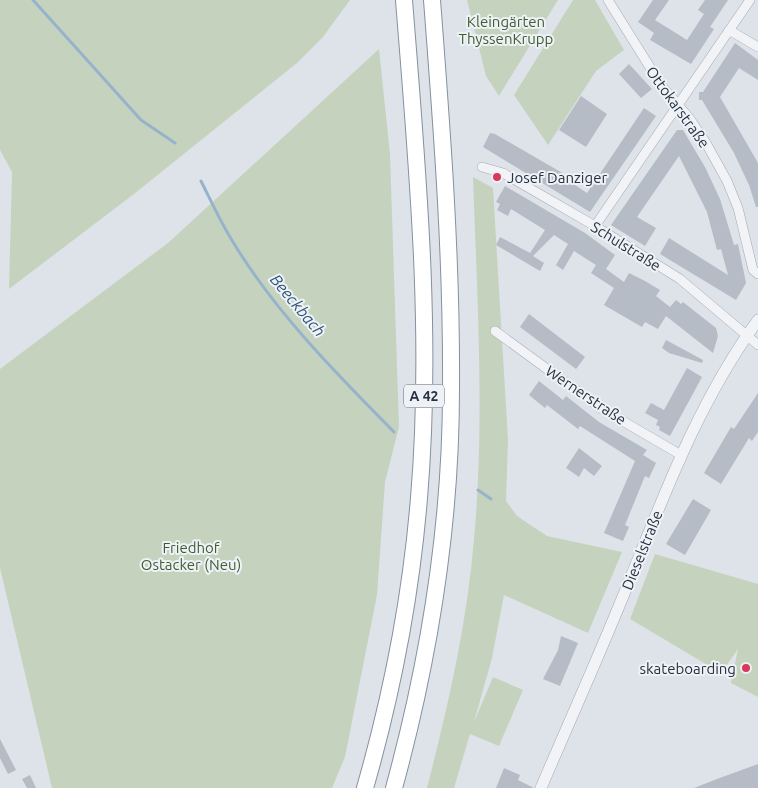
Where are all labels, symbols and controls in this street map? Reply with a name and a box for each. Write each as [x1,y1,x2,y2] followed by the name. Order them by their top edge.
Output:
[459,13,553,47] park label: Kleingärten ThyssenKrupp
[643,63,713,151] street label: Ottokarstraße
[507,169,607,186] place label: Josef Danziger
[491,171,503,183] marker: Josef Danziger
[588,218,664,274] street label: Schulstraße
[267,270,329,340] water label: Beeckbach
[543,362,629,428] street label: Wernerstraße
[404,384,444,408] road number: A 42
[618,508,666,592] street label: Dieselstraße
[141,539,241,573] park label: Friedhof Ostacker (Neu)
[640,660,736,677] place label: skateboarding
[740,662,752,674] marker: skateboarding

